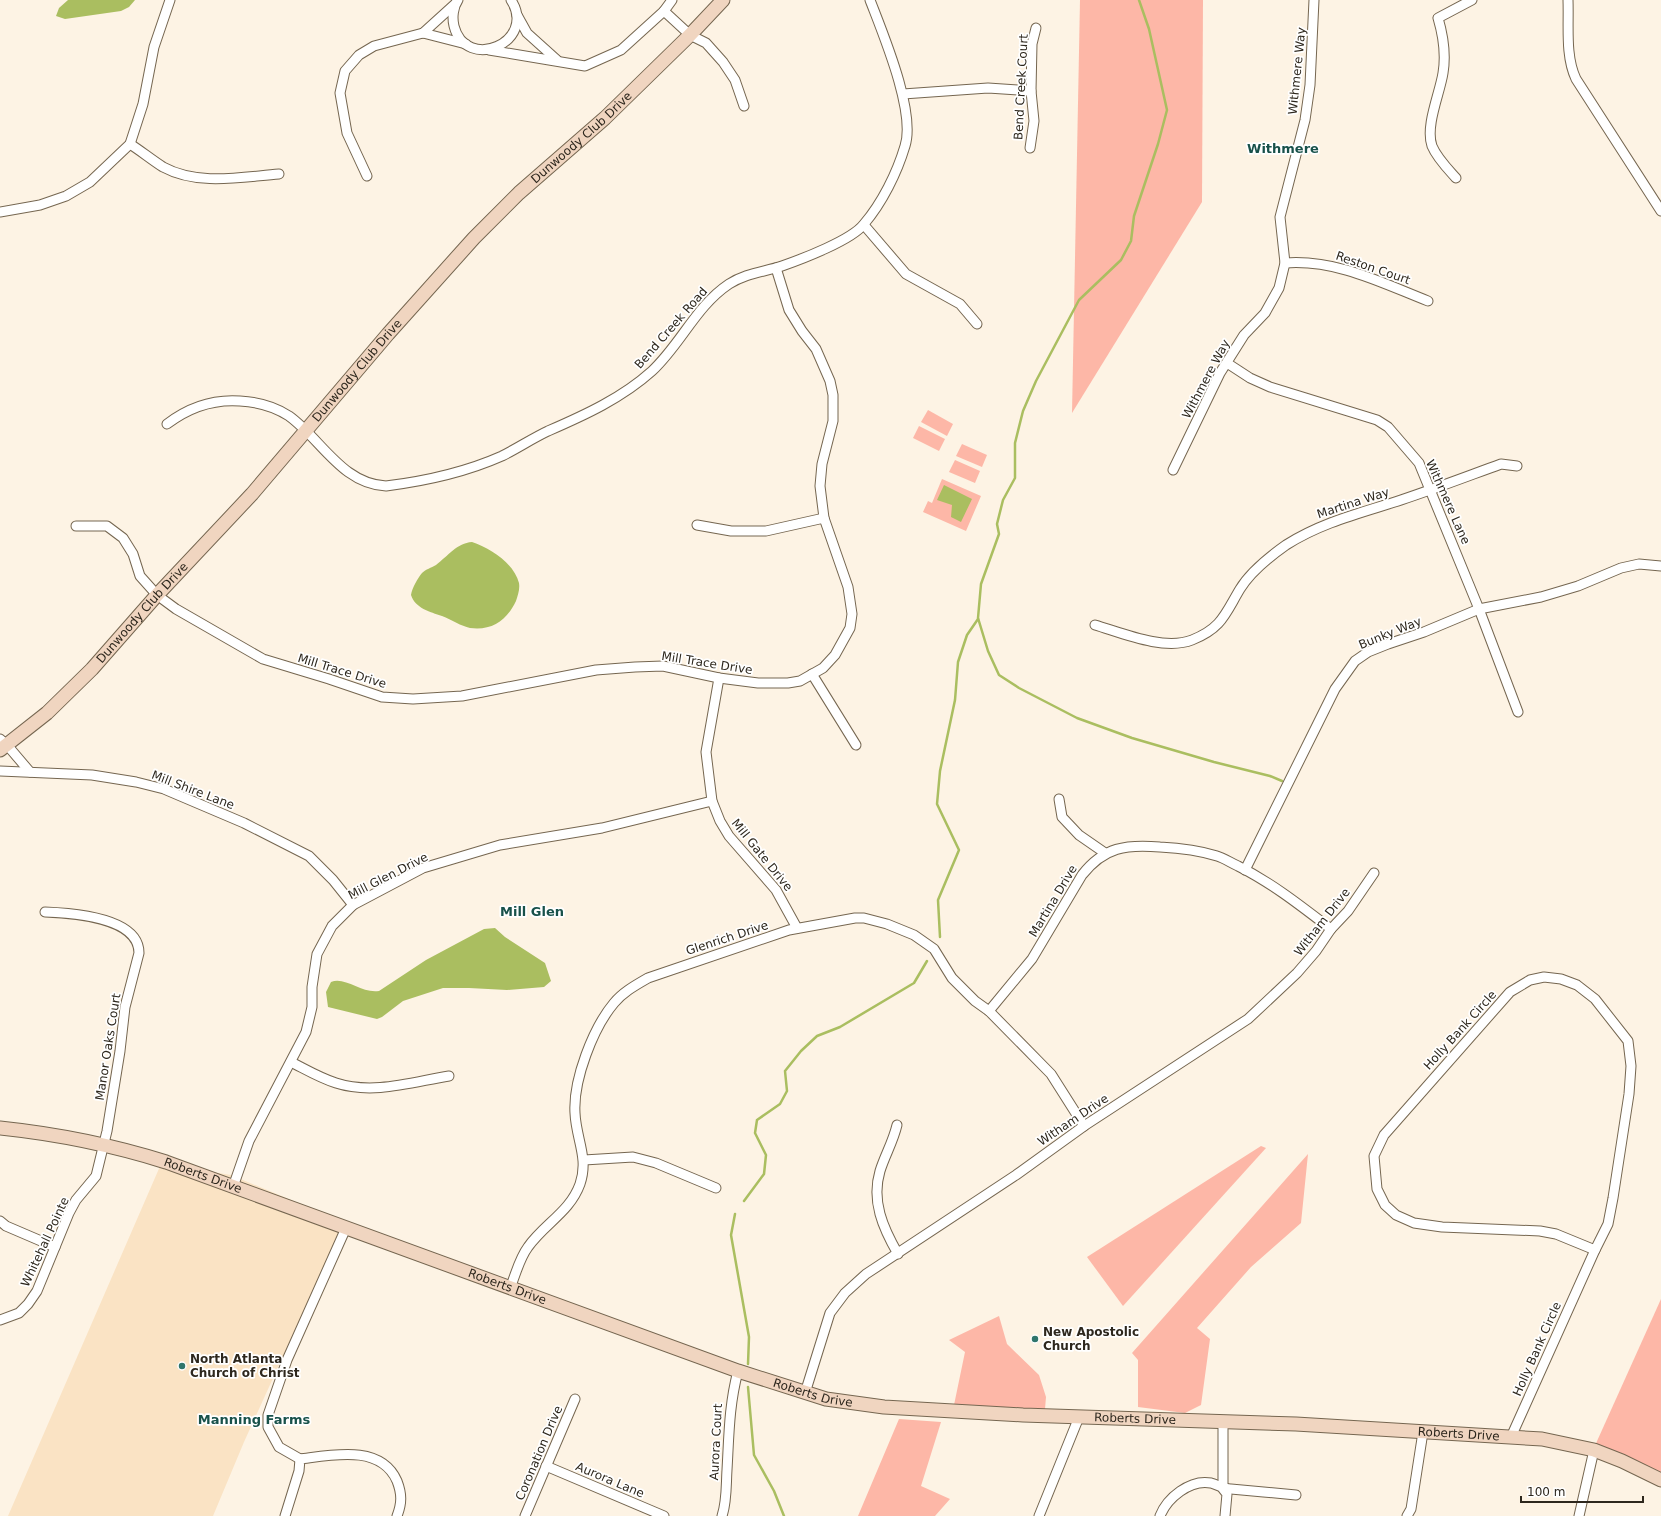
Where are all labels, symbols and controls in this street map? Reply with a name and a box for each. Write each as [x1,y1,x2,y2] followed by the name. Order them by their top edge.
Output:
[1285,27,1309,115] street label: Withmere Way
[1011,33,1031,140] street label: Bend Creek Court
[528,89,635,186] street label: Dunwoody Club Drive
[1247,141,1319,156] district label: Withmere
[1334,249,1412,287] street label: Reston Court
[632,284,710,372] street label: Bend Creek Road
[309,316,405,425] street label: Dunwoody Club Drive
[1179,337,1233,421] street label: Withmere Way
[1423,457,1473,547] street label: Withmere Lane
[1315,485,1391,521] street label: Martina Way
[93,560,191,666] street label: Dunwoody Club Drive
[1357,614,1423,652] street label: Bunky Way
[661,649,753,677] street label: Mill Trace Drive
[296,651,388,691] street label: Mill Trace Drive
[150,768,236,812] street label: Mill Shire Lane
[729,816,795,894] street label: Mill Gate Drive
[346,850,430,902] street label: Mill Glen Drive
[1026,862,1080,940] street label: Martina Drive
[1291,885,1353,959] street label: Witham Drive
[500,904,564,919] district label: Mill Glen
[684,918,770,958] street label: Glenrich Drive
[1421,988,1499,1072] street label: Holly Bank Circle
[93,992,123,1102] street label: Manor Oaks Court
[1035,1091,1111,1149] street label: Witham Drive
[162,1155,244,1196] street label: Roberts Drive
[18,1195,72,1289] street label: Whitehall Pointe
[466,1266,548,1307] street label: Roberts Drive
[1510,1300,1564,1398] street label: Holly Bank Circle
[1043,1325,1139,1353] place label: New Apostolic Church
[1030,1334,1040,1344] marker: New Apostolic Church
[190,1352,300,1380] place label: North Atlanta Church of Christ
[177,1361,187,1371] marker: North Atlanta Church of Christ
[771,1376,854,1410] street label: Roberts Drive
[707,1403,725,1481] street label: Aurora Court
[513,1404,565,1502] street label: Coronation Drive
[1094,1410,1176,1427] street label: Roberts Drive
[198,1412,310,1427] district label: Manning Farms
[1417,1424,1500,1443] street label: Roberts Drive
[574,1459,646,1501] street label: Aurora Lane
[1521,1478,1643,1504] scale bar
[1527,1485,1565,1499] text: 100 m

